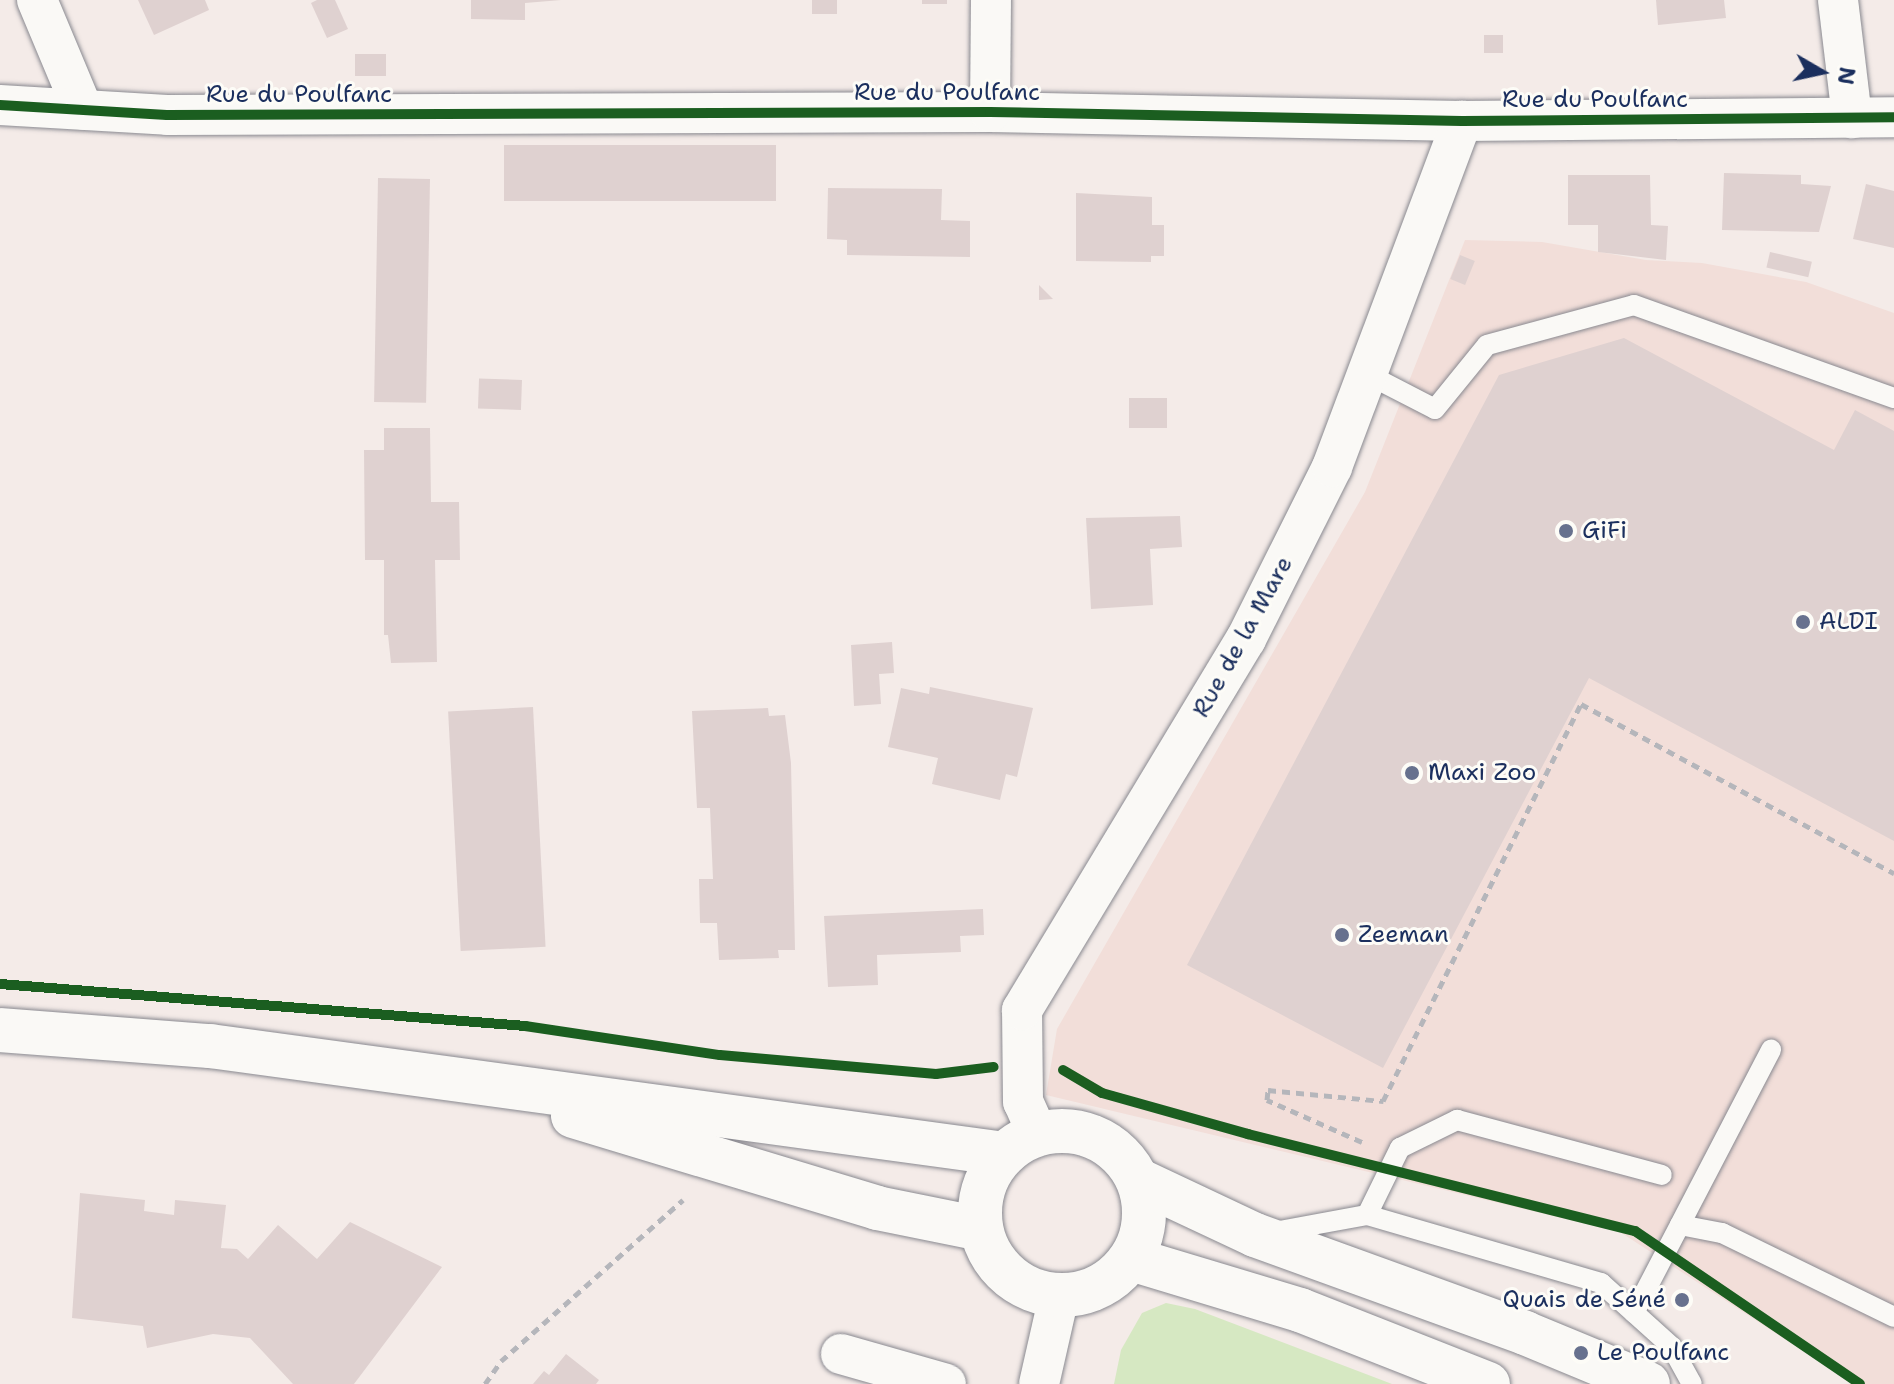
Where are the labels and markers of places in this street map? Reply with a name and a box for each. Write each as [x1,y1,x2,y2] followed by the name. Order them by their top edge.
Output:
[1582,517,1627,545] place label: GiFi
[1557,522,1575,540] marker: GiFi
[1819,608,1878,636] place label: ALDI
[1794,613,1812,631] marker: ALDI
[1428,759,1536,787] place label: Maxi Zoo
[1403,764,1421,782] marker: Maxi Zoo
[1358,921,1449,949] place label: Zeeman
[1333,926,1351,944] marker: Zeeman
[1502,1286,1666,1314] place label: Quais de Séné
[1673,1291,1691,1309] marker: Quais de Séné
[1597,1339,1729,1367] place label: Le Poulfanc
[1572,1344,1590,1362] marker: Le Poulfanc

